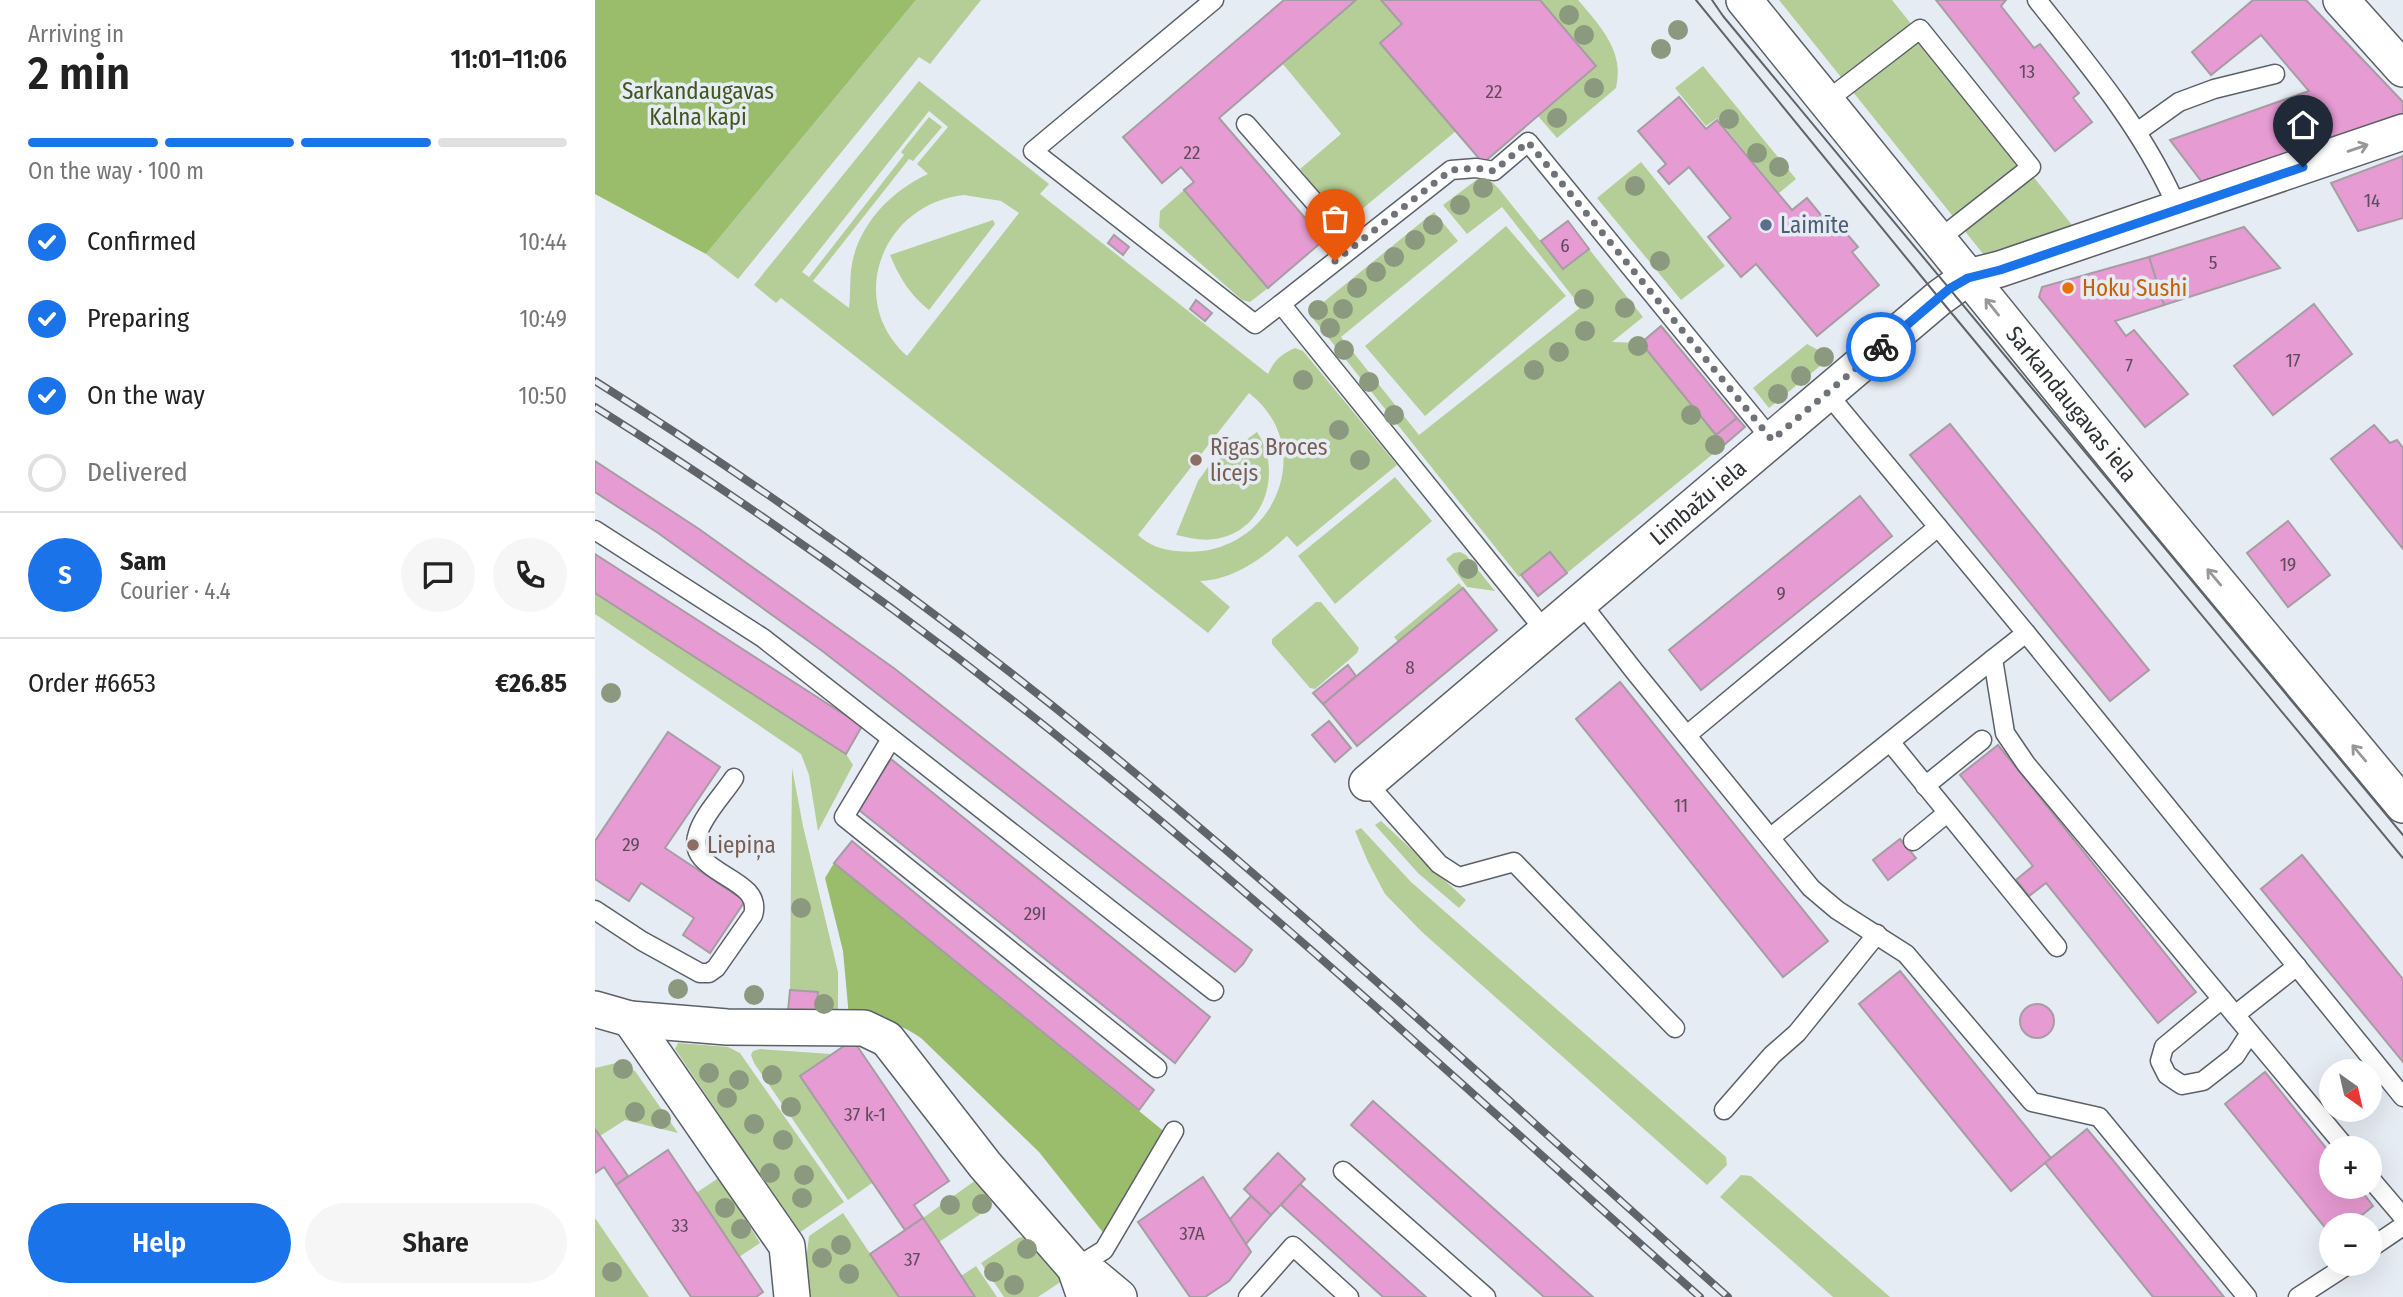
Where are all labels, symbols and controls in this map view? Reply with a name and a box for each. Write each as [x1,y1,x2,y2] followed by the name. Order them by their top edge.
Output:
[28,20,124,48] text: Arriving in
[451,44,567,75] text: 11:01–11:06
[28,46,130,101] text: 2 min
[2019,60,2035,83] house number: 13
[622,77,774,131] park label: Sarkandaugavas Kalna kapi
[1486,80,1502,103] house number: 22
[2273,95,2333,167] pin
[2284,106,2322,144] icon: home
[1184,141,1200,164] house number: 22
[2347,141,2369,153] one-way arrow
[28,157,204,185] text: On the way · 100 m
[1305,189,1365,261] pin
[2364,189,2380,212] house number: 14
[1316,200,1354,238] icon: bag
[1780,211,1849,239] place label: Laimīte
[1758,217,1774,233] marker: Laimīte
[28,223,66,261] icon: check
[87,226,197,257] text: Confirmed
[519,228,567,256] text: 10:44
[1560,234,1570,257] house number: 6
[2209,251,2217,274] house number: 5
[2082,274,2187,302] place label: Hoku Sushi
[2060,280,2076,296] marker: Hoku Sushi
[1985,298,2000,316] one-way arrow
[28,300,66,338] icon: check
[87,303,189,334] text: Preparing
[519,305,567,333] text: 10:49
[1846,312,1916,382] courier
[2000,320,2143,487] street label: Sarkandaugavas iela
[1862,328,1900,366] icon: bike
[2285,349,2301,372] house number: 17
[2125,354,2133,377] house number: 7
[28,377,66,415] icon: check
[87,380,205,411] text: On the way
[519,382,567,410] text: 10:50
[1210,433,1328,487] place label: Rīgas Broces licejs
[1188,452,1204,468] marker: Rīgas Broces licejs
[1644,454,1752,551] street label: Limbažu iela
[87,457,188,488] text: Delivered
[401,538,475,612] button: chat
[493,538,567,612] button: phone
[120,546,166,577] text: Sam
[2280,553,2296,576] house number: 19
[58,560,72,591] text: S
[2206,569,2222,587] one-way arrow
[120,577,231,605] text: Courier · 4.4
[1776,582,1786,605] house number: 9
[1405,656,1415,679] house number: 8
[28,668,156,699] text: Order #6653
[495,668,567,699] text: €26.85
[2352,744,2367,762] one-way arrow
[1674,794,1688,817] house number: 11
[707,831,776,861] place label: Liepiņa
[622,833,640,856] house number: 29
[685,837,701,853] marker: Liepiņa
[1024,902,1046,925] house number: 29I
[2319,1059,2382,1122] north arrow
[2319,1059,2382,1276] map controls
[844,1103,886,1126] house number: 37 k-1
[2319,1136,2382,1199] button: +
[28,1203,291,1283] button: Help
[305,1203,567,1283] button: Share
[2319,1213,2382,1276] button: −
[671,1214,689,1237] house number: 33
[1179,1222,1205,1245] house number: 37A
[904,1248,920,1271] house number: 37

